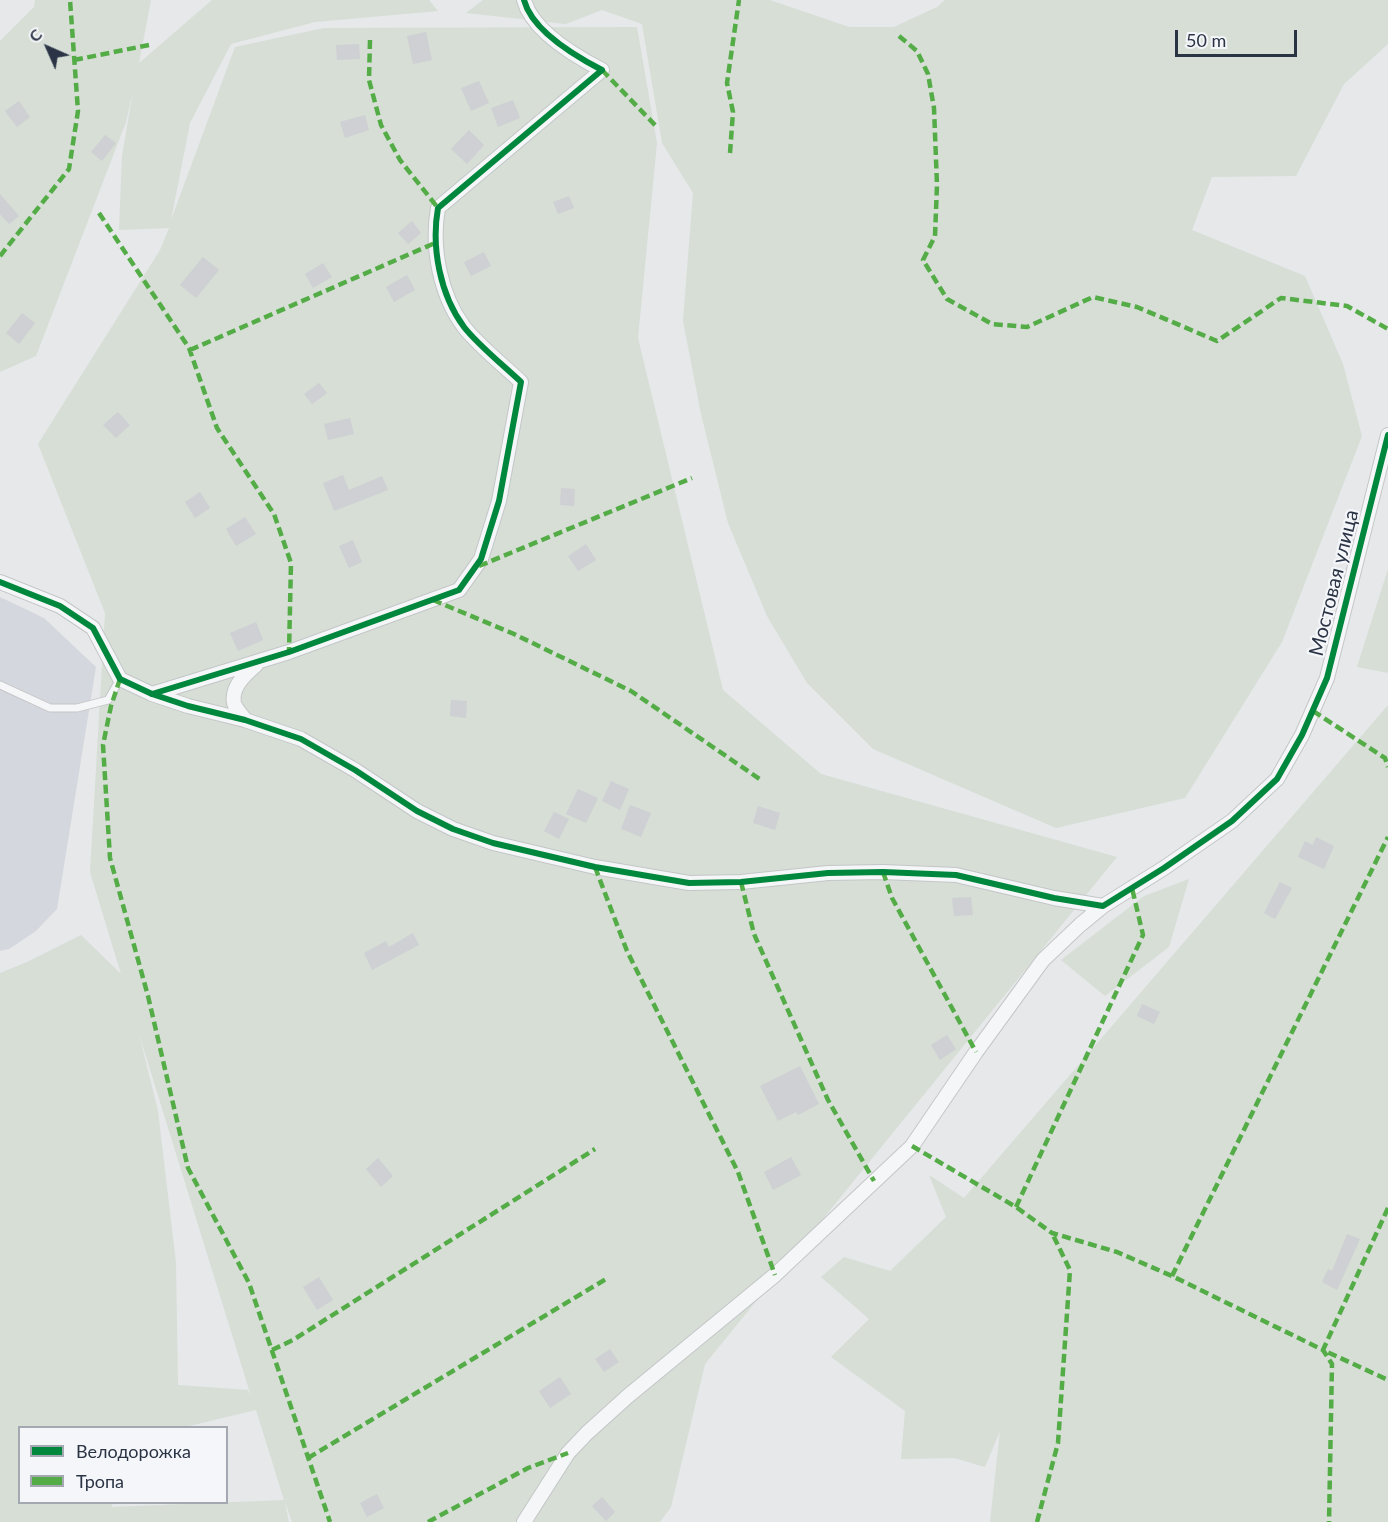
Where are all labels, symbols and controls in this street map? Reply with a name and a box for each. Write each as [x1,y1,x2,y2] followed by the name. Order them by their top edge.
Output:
[18,18,78,78] north arrow
[1178,18,1300,56] scale bar
[24,24,45,45] text: С
[1186,29,1226,51] text: 50 m
[1304,507,1364,659] street label: Мостовая улица
[18,1426,228,1504] legend
[76,1440,191,1462] text: Велодорожка
[76,1470,124,1492] text: Тропа

